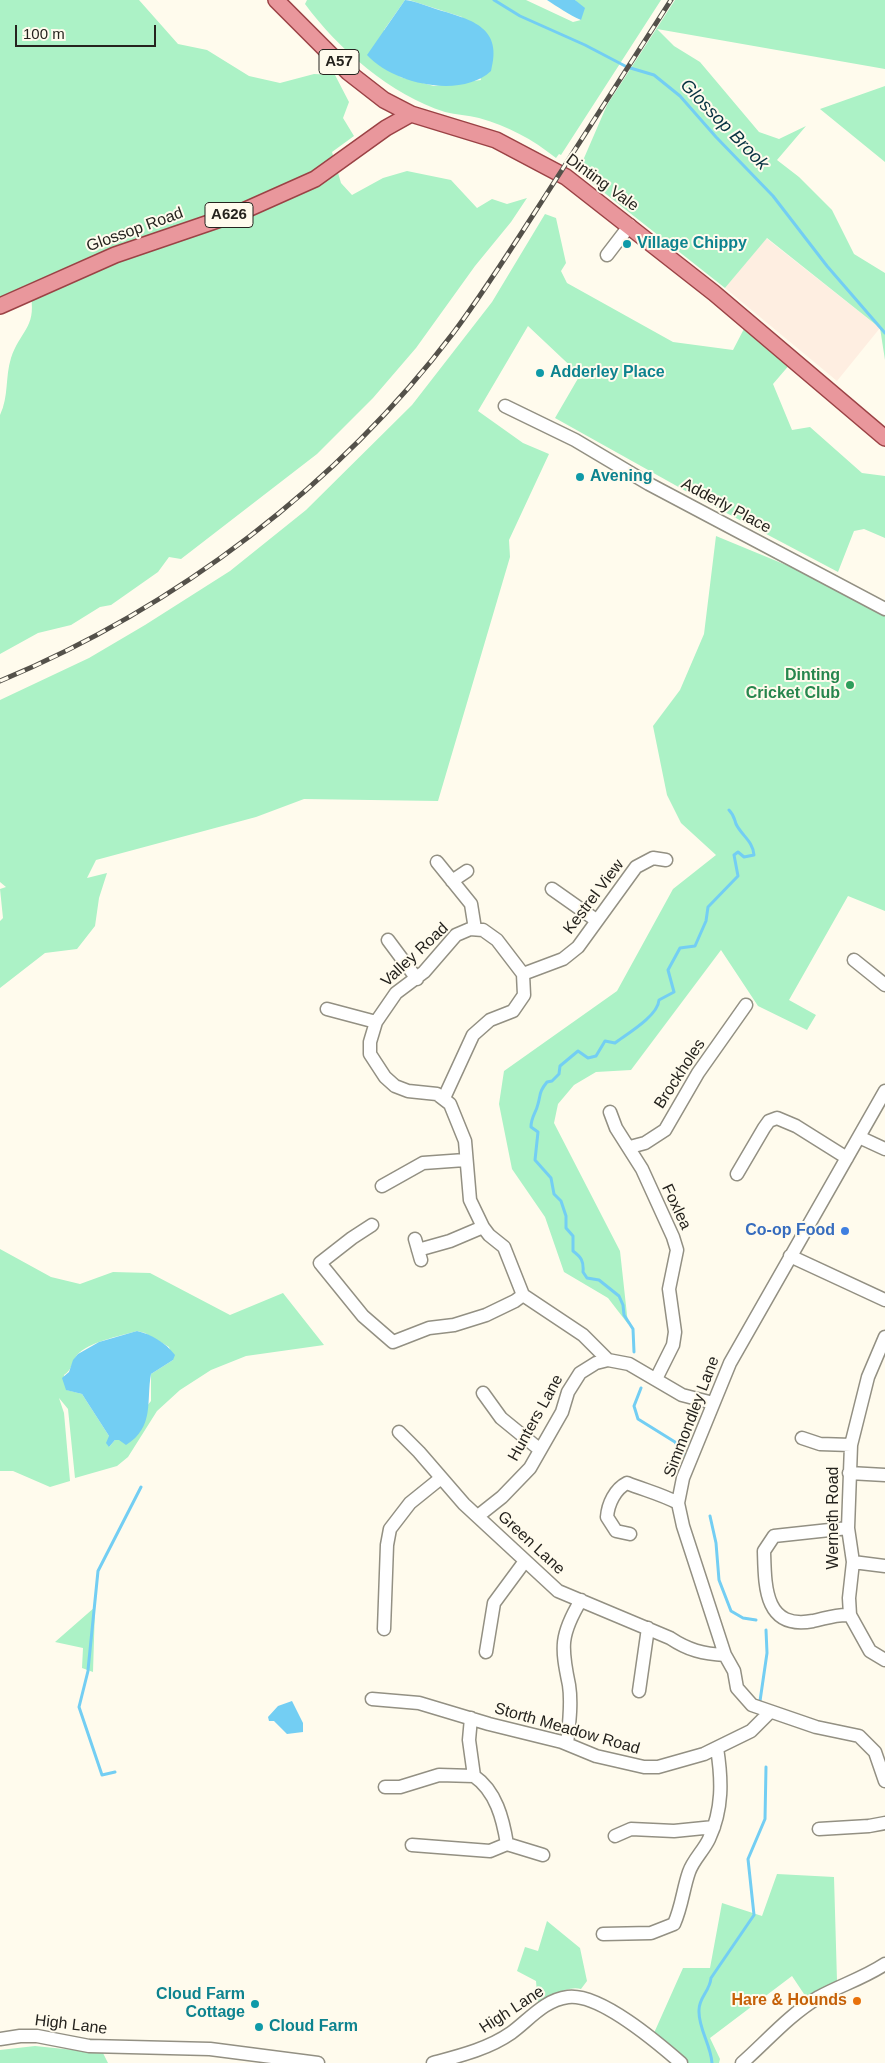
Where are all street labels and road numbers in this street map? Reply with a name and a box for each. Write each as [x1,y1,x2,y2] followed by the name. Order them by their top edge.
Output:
[319,50,359,74] road number: A57
[562,150,642,216] street label: Dinting Vale
[205,202,253,228] road number: A626
[84,204,186,256] street label: Glossop Road
[678,474,774,538] street label: Adderly Place
[560,856,628,938] street label: Kestrel View
[377,919,453,991] street label: Valley Road
[650,1036,710,1112] street label: Brockholes
[657,1181,695,1233] street label: Foxlea
[660,1354,724,1480] street label: Simmondley Lane
[504,1371,568,1465] street label: Hunters Lane
[824,1467,844,1569] street label: Werneth Road
[494,1507,568,1579] street label: Green Lane
[492,1699,642,1759] street label: Storth Meadow Road
[476,1982,548,2038] street label: High Lane
[34,2011,108,2039] street label: High Lane

